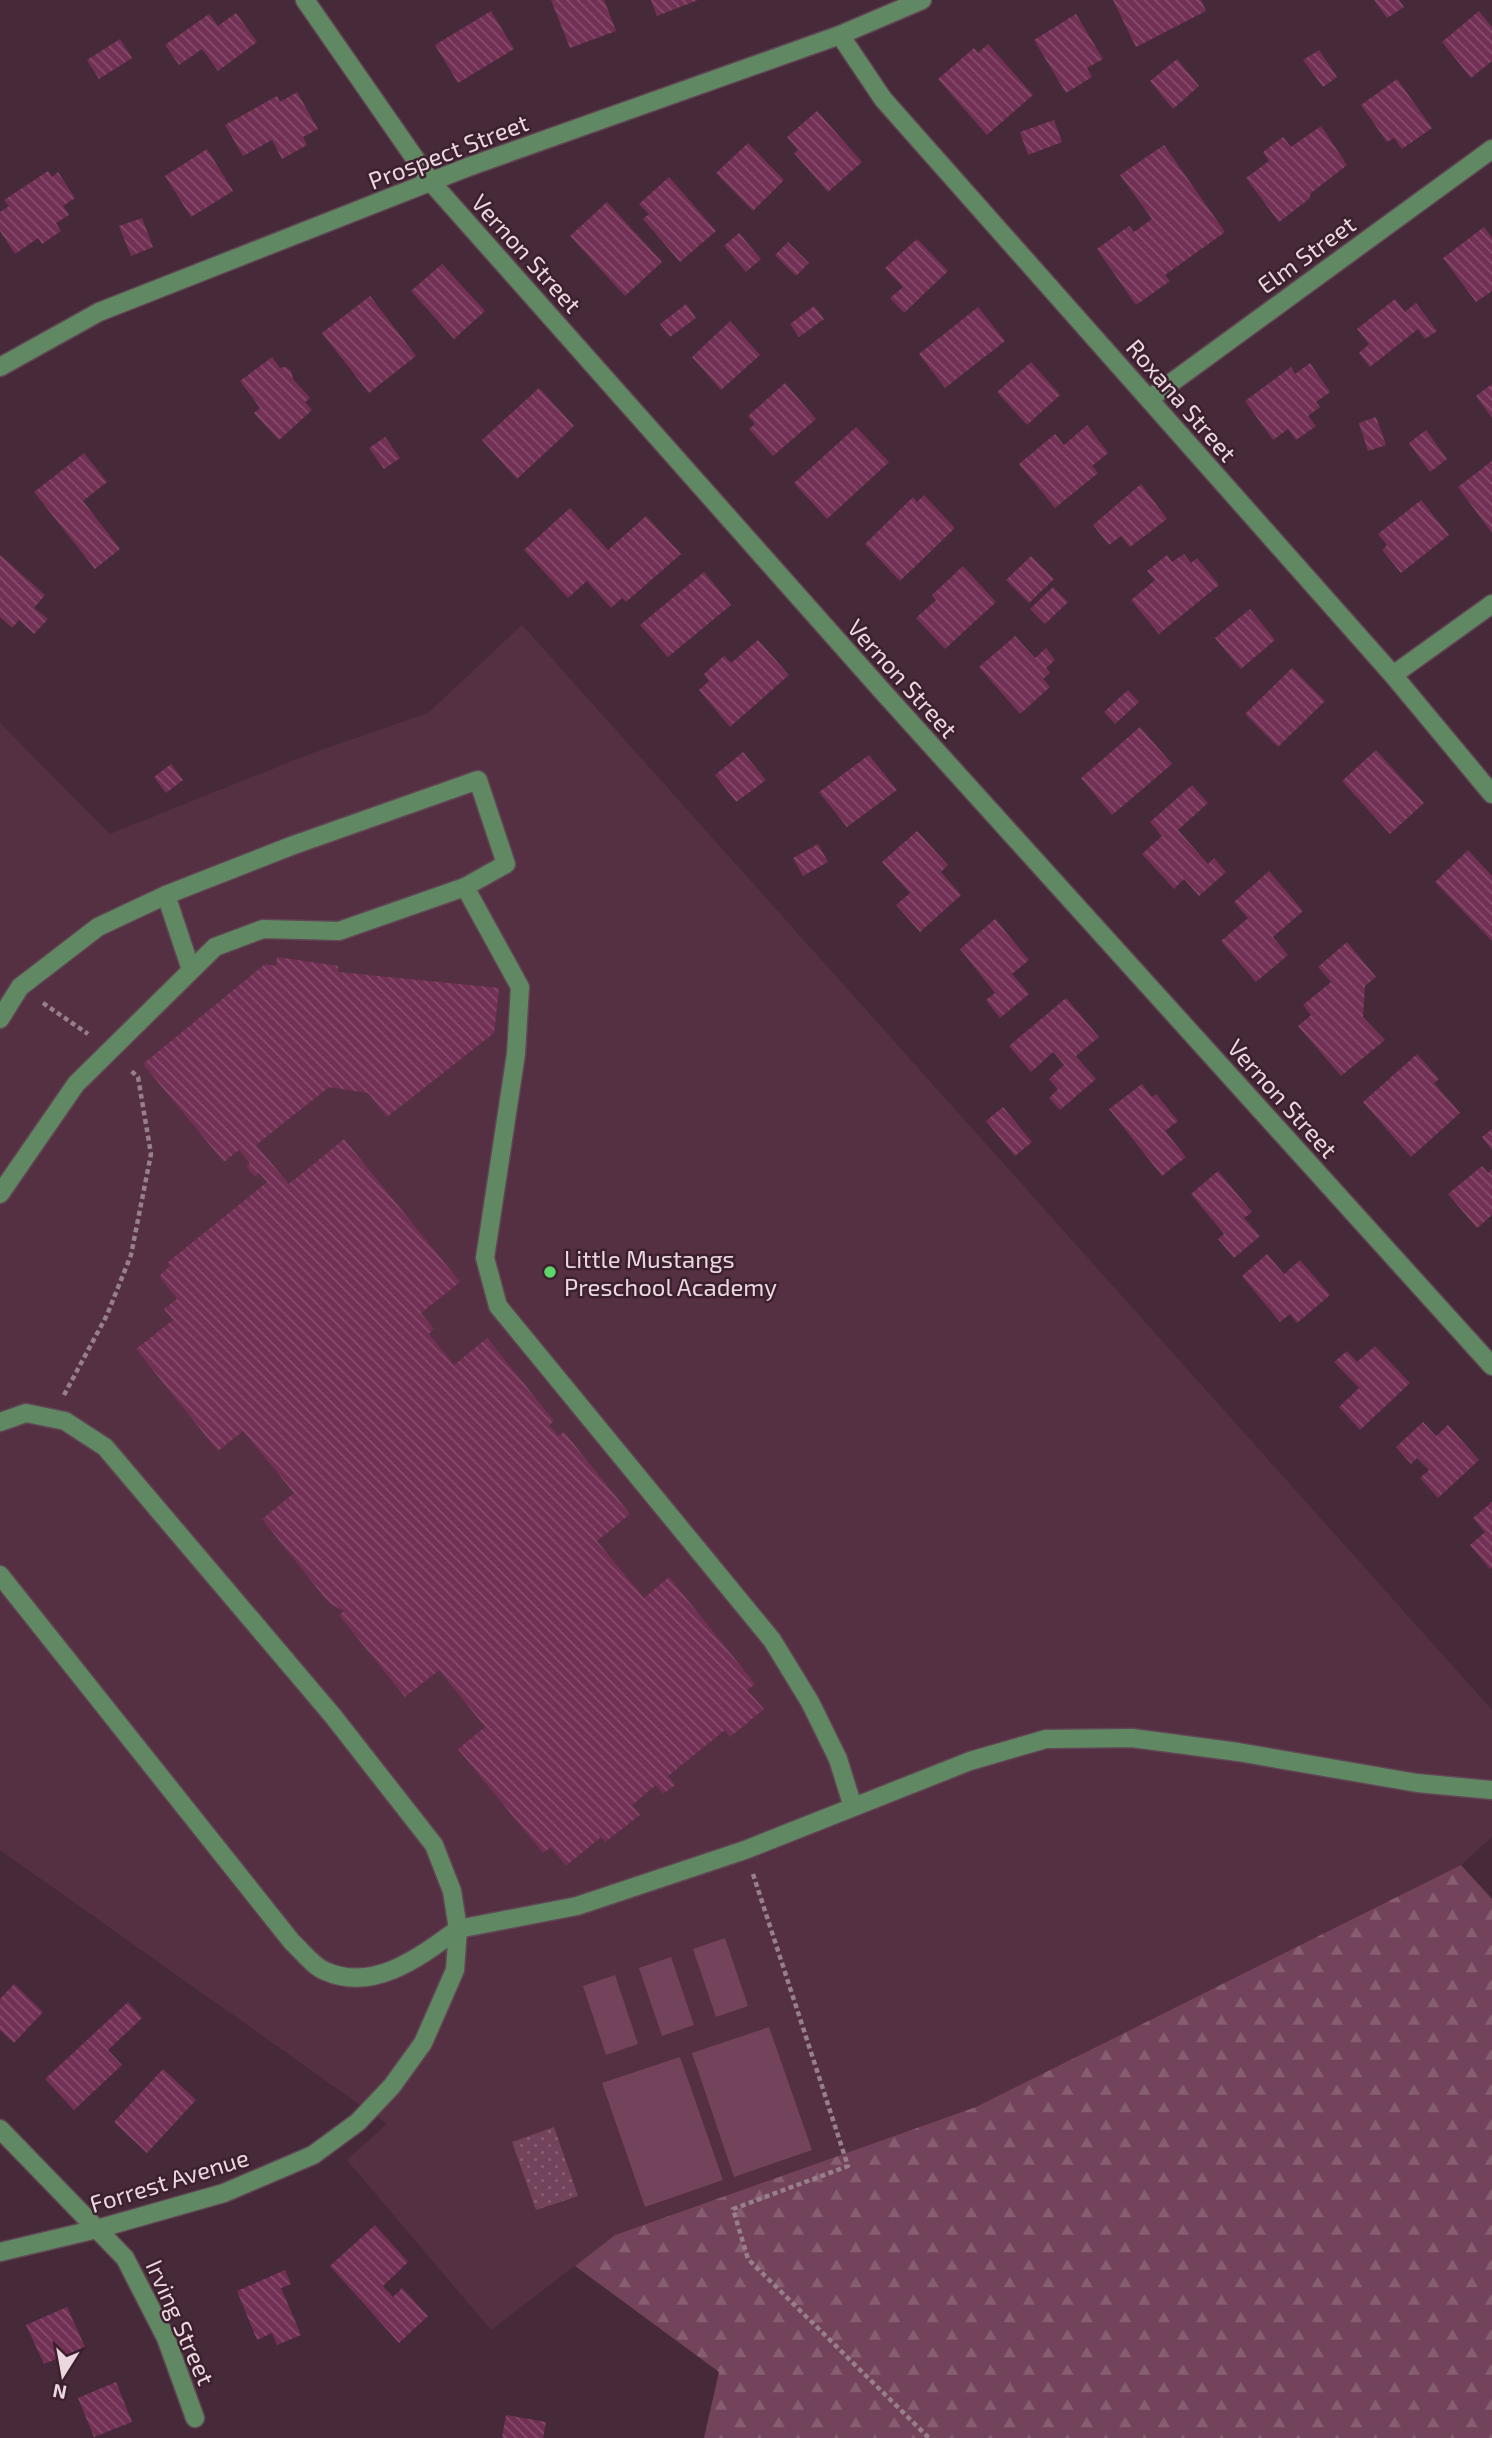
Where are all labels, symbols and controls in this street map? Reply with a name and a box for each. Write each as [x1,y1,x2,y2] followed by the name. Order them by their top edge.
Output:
[364,107,532,195] street label: Prospect Street
[466,188,588,318] street label: Vernon Street
[1252,209,1360,299] street label: Elm Street
[1121,333,1243,467] street label: Roxana Street
[842,613,964,743] street label: Vernon Street
[1222,1033,1344,1163] street label: Vernon Street
[564,1244,777,1301] place label: Little Mustangs Preschool Academy
[542,1264,558,1280] marker: Little Mustangs Preschool Academy
[86,2142,252,2218] street label: Forrest Avenue
[141,2255,221,2389] street label: Irving Street
[28,2340,98,2410] north arrow
[51,2380,69,2405] text: N

